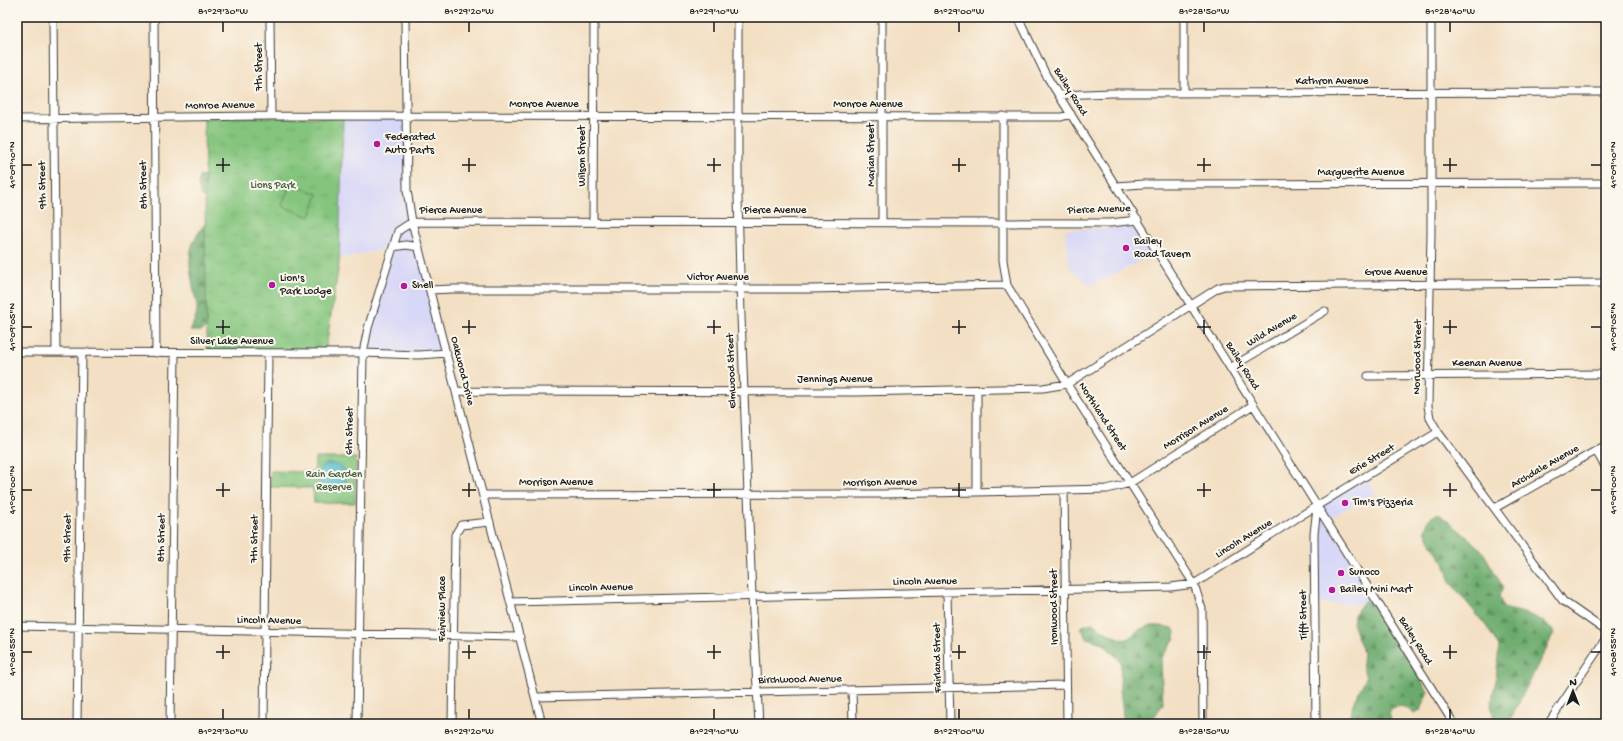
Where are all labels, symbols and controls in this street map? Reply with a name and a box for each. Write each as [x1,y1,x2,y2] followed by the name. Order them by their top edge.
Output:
[198,6,248,18] text: 81°29'30"W
[444,6,494,18] text: 81°29'20"W
[690,6,739,18] text: 81°29'10"W
[934,6,985,18] text: 81°29'00"W
[1179,6,1230,18] text: 81°28'50"W
[1425,6,1475,18] text: 81°28'40"W
[254,41,266,92] street label: 7th Street
[1050,65,1090,120] street label: Bailey Road
[1295,76,1369,88] street label: Kathron Avenue
[185,99,255,113] street label: Monroe Avenue
[509,99,579,111] street label: Monroe Avenue
[833,99,903,111] street label: Monroe Avenue
[866,122,878,187] street label: Marian Street
[577,124,589,187] street label: Wilson Street
[384,132,437,157] place label: Federated Auto Parts
[372,139,382,149] marker: Federated Auto Parts
[7,141,19,188] text: 41°09'10"N
[1608,141,1620,188] text: 41°09'10"N
[37,159,49,210] street label: 9th Street
[138,159,150,209] street label: 8th Street
[1318,167,1405,179] street label: Marguerite Avenue
[251,180,297,192] park label: Lions Park
[1066,203,1131,217] street label: Pierce Avenue
[418,205,483,217] street label: Pierce Avenue
[742,205,807,217] street label: Pierce Avenue
[1133,236,1191,261] place label: Bailey Road Tavern
[1121,243,1131,253] marker: Bailey Road Tavern
[1365,267,1428,279] street label: Grove Avenue
[686,272,749,284] street label: Victor Avenue
[279,273,332,298] place label: Lion's Park Lodge
[267,280,277,290] marker: Lion's Park Lodge
[412,280,434,292] place label: Shell
[399,281,409,291] marker: Shell
[7,302,19,351] text: 41°09'05"N
[1608,302,1620,351] text: 41°09'05"N
[1245,310,1299,350] street label: Wild Avenue
[1411,318,1425,395] street label: Norwood Street
[725,332,739,409] street label: Elmwood Street
[448,335,476,407] street label: Oakwood Drive
[190,336,274,348] street label: Silver Lake Avenue
[1222,339,1262,394] street label: Bailey Road
[1452,358,1522,370] street label: Keenan Avenue
[797,374,873,386] street label: Jennings Avenue
[1075,380,1129,455] street label: Northland Street
[1161,403,1231,453] street label: Morrison Avenue
[344,405,356,455] street label: 6th Street
[1347,441,1398,478] street label: Erie Street
[1509,443,1581,491] street label: Archdale Avenue
[7,465,19,514] text: 41°09'00"N
[1608,465,1620,514] text: 41°09'00"N
[306,469,363,494] park label: Rain Garden Reserve
[843,476,918,490] street label: Morrison Avenue
[519,477,593,489] street label: Morrison Avenue
[1352,497,1414,509] place label: Tim's Pizzeria
[1340,498,1350,508] marker: Tim's Pizzeria
[62,512,74,563] street label: 9th Street
[156,512,168,562] street label: 8th Street
[249,513,261,564] street label: 7th Street
[1214,517,1275,561] street label: Lincoln Avenue
[1349,567,1380,579] place label: Sunoco
[1049,568,1061,645] street label: Ironwood Street
[1336,568,1346,578] marker: Sunoco
[893,575,958,589] street label: Lincoln Avenue
[437,576,449,643] street label: Fairview Place
[569,581,634,595] street label: Lincoln Avenue
[1339,584,1414,596] place label: Bailey Mini Mart
[1327,585,1337,595] marker: Bailey Mini Mart
[1297,589,1310,641] street label: Tifft Street
[237,614,302,628] street label: Lincoln Avenue
[1395,614,1435,669] street label: Bailey Road
[931,621,945,694] street label: Fairland Street
[7,627,19,676] text: 41°08'55"N
[1608,627,1620,676] text: 41°08'55"N
[1553,671,1593,711] north arrow
[757,673,842,687] street label: Birchwood Avenue
[1569,677,1577,689] text: N
[198,726,248,738] text: 81°29'30"W
[444,726,494,738] text: 81°29'20"W
[690,726,739,738] text: 81°29'10"W
[934,726,985,738] text: 81°29'00"W
[1179,726,1230,738] text: 81°28'50"W
[1425,726,1475,738] text: 81°28'40"W

